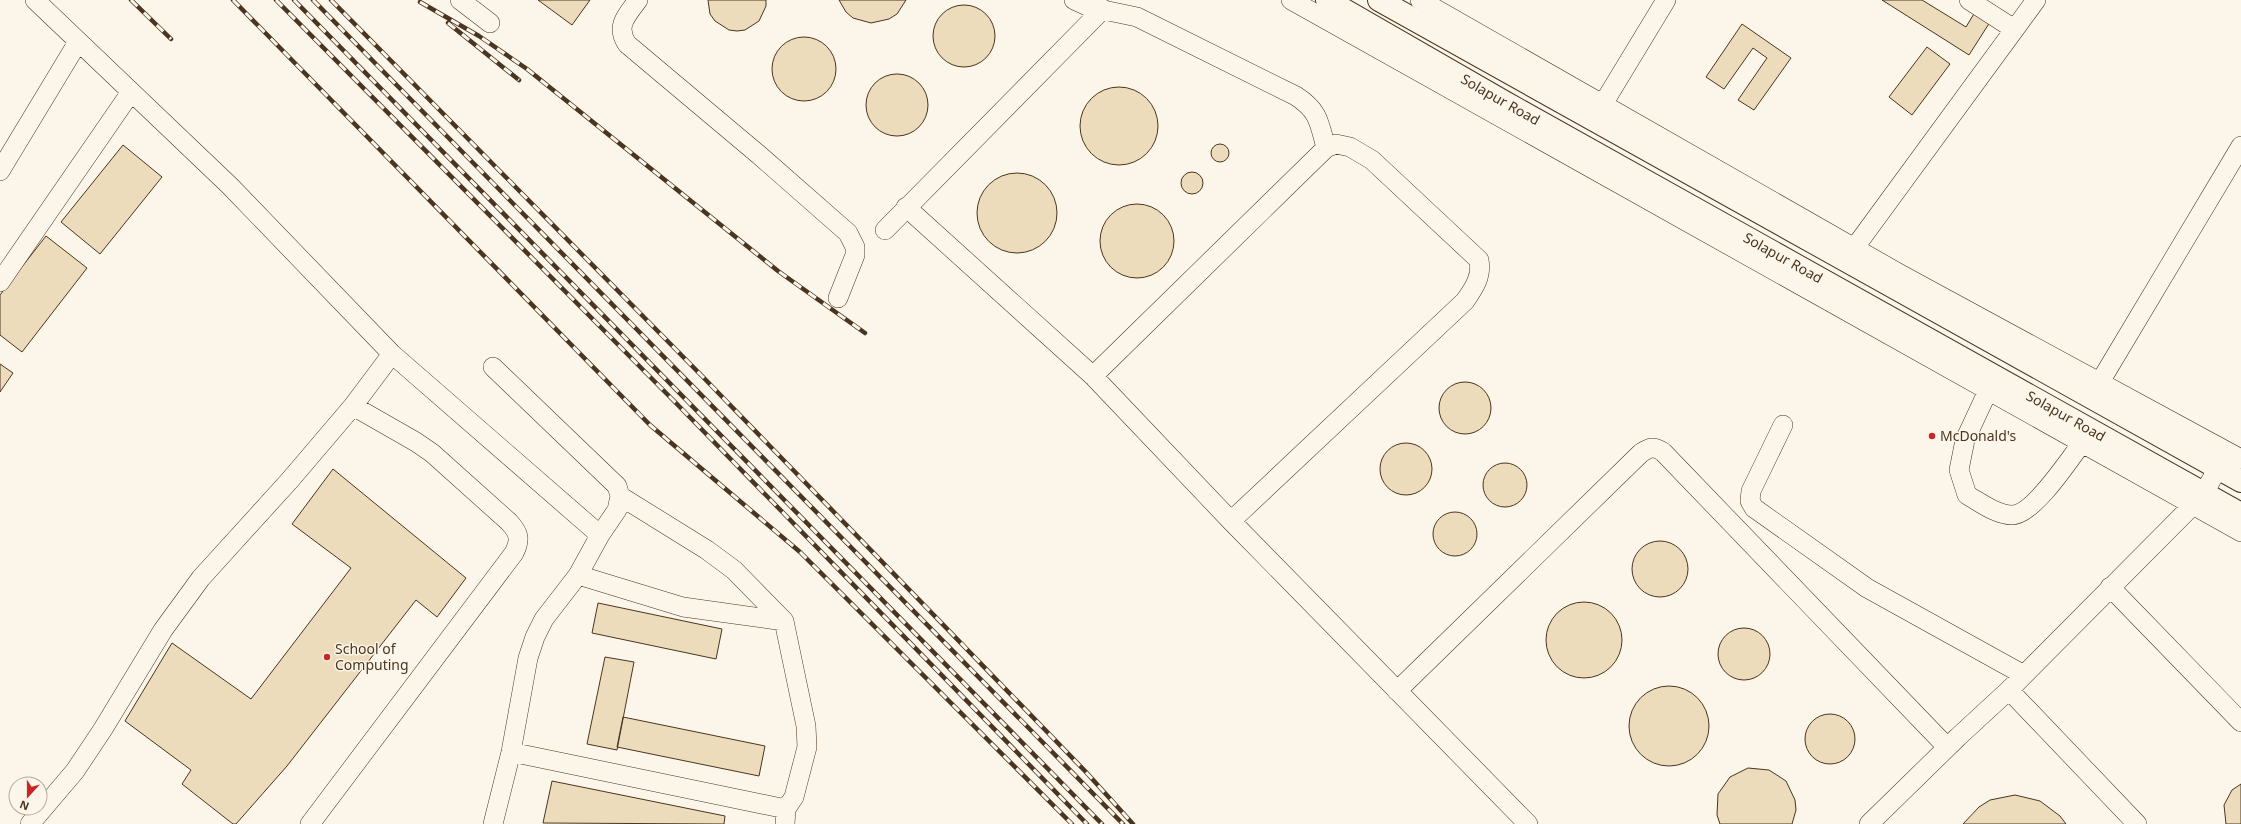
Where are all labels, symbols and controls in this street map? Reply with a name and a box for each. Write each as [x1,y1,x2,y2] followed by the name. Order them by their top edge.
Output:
[1458,69,1544,129] street label: Solapur Road
[1740,228,1826,287] street label: Solapur Road
[2023,386,2109,445] street label: Solapur Road
[1940,426,2017,445] place label: McDonald's
[1927,431,1937,441] marker: McDonald's
[335,639,409,674] place label: School of Computing
[322,652,332,662] marker: School of Computing
[8,776,48,816] north arrow
[17,797,31,814] text: N

